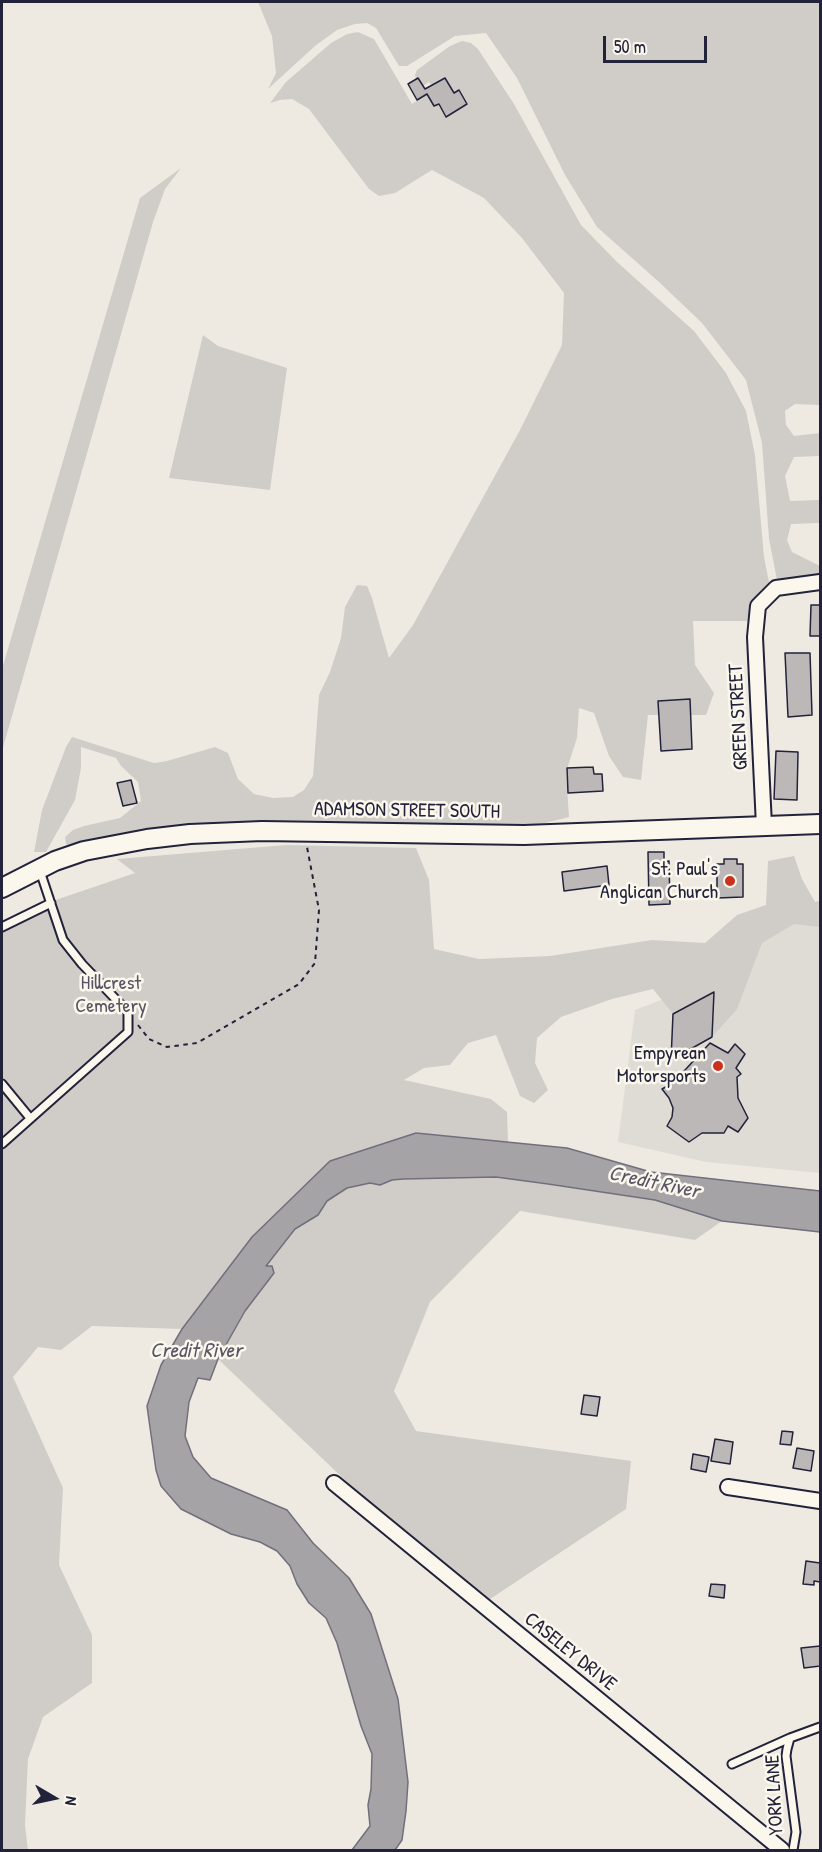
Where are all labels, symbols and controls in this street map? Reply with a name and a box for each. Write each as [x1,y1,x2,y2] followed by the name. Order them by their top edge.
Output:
[606,24,710,62] scale bar
[614,34,646,59] text: 50 m
[724,663,754,771] street label: GREEN STREET
[314,797,500,825] street label: ADAMSON STREET SOUTH
[600,858,718,905] place label: St. Paul's Anglican Church
[723,874,737,888] marker: St. Paul's Anglican Church
[75,972,147,1019] park label: Hillcrest Cemetery
[617,1042,706,1089] place label: Empyrean Motorsports
[711,1059,725,1073] marker: Empyrean Motorsports
[606,1161,702,1205] water label: Credit River
[150,1338,242,1364] water label: Credit River
[519,1607,621,1697] street label: CASELEY DRIVE
[761,1754,789,1836] street label: YORK LANE
[24,1768,84,1828] north arrow
[60,1795,83,1807] text: N

